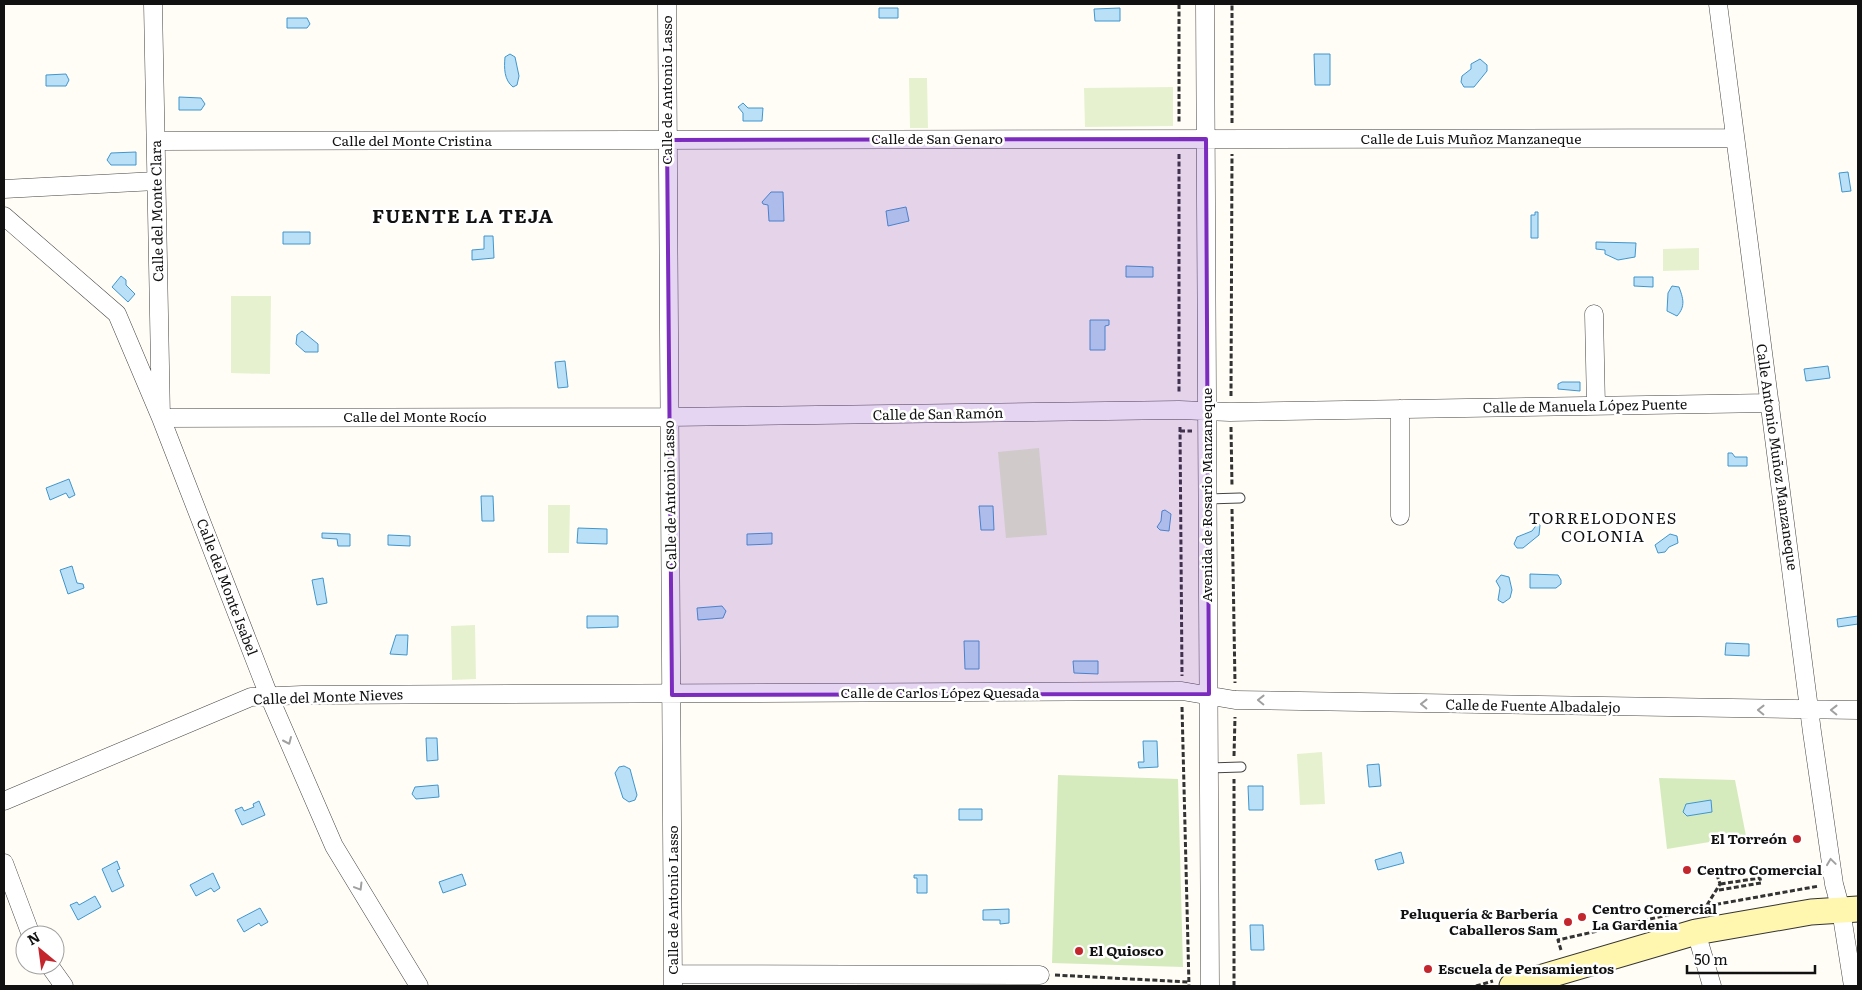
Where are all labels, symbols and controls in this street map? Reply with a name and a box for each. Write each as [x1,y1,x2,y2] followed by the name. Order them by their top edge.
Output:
[656,15,676,165] street label: Calle de Antonio Lasso
[871,128,1003,148] street label: Calle de San Genaro
[1361,128,1581,148] street label: Calle de Luis Muñoz Manzaneque
[332,130,493,150] street label: Calle del Monte Cristina
[145,140,167,282] street label: Calle del Monte Clara
[372,201,554,229] district label: FUENTE LA TEJA
[1752,342,1804,571] street label: Calle Antonio Muñoz Manzaneque
[1196,388,1216,602] street label: Avenida de Rosario Manzaneque
[1483,393,1687,417] street label: Calle de Manuela López Puente
[872,402,1004,424] street label: Calle de San Ramón
[343,406,487,426] street label: Calle del Monte Rocío
[658,420,680,570] street label: Calle de Antonio Lasso
[1529,505,1677,547] district label: TORRELODONES COLONIA
[193,515,263,658] street label: Calle del Monte Isabel
[841,682,1040,702] street label: Calle de Carlos López Quesada
[253,683,403,709] street label: Calle del Monte Nieves
[1445,693,1621,717] street label: Calle de Fuente Albadalejo
[1257,695,1265,706] one-way arrow
[1419,698,1427,709] one-way arrow
[1757,705,1764,715] one-way arrow
[1830,705,1838,715] one-way arrow
[282,736,293,745] one-way arrow
[662,825,682,975] street label: Calle de Antonio Lasso
[1710,828,1787,848] place label: El Torreón
[1791,833,1803,845] marker: El Torreón
[1826,858,1837,866] one-way arrow
[1697,859,1822,879] place label: Centro Comercial
[1681,864,1693,876] marker: Centro Comercial
[353,881,363,890] one-way arrow
[1592,898,1717,934] place label: Centro Comercial La Gardenia
[1400,903,1559,939] place label: Peluquería & Barbería Caballeros Sam
[1576,911,1588,923] marker: Centro Comercial La Gardenia
[1562,916,1574,928] marker: Peluquería & Barbería Caballeros Sam
[15,925,65,975] north arrow
[23,926,43,949] text: N
[1089,940,1164,960] place label: El Quiosco
[1687,942,1814,974] scale bar
[1073,945,1085,957] marker: El Quiosco
[1694,947,1728,970] text: 50 m
[1438,958,1614,978] place label: Escuela de Pensamientos
[1422,963,1434,975] marker: Escuela de Pensamientos

